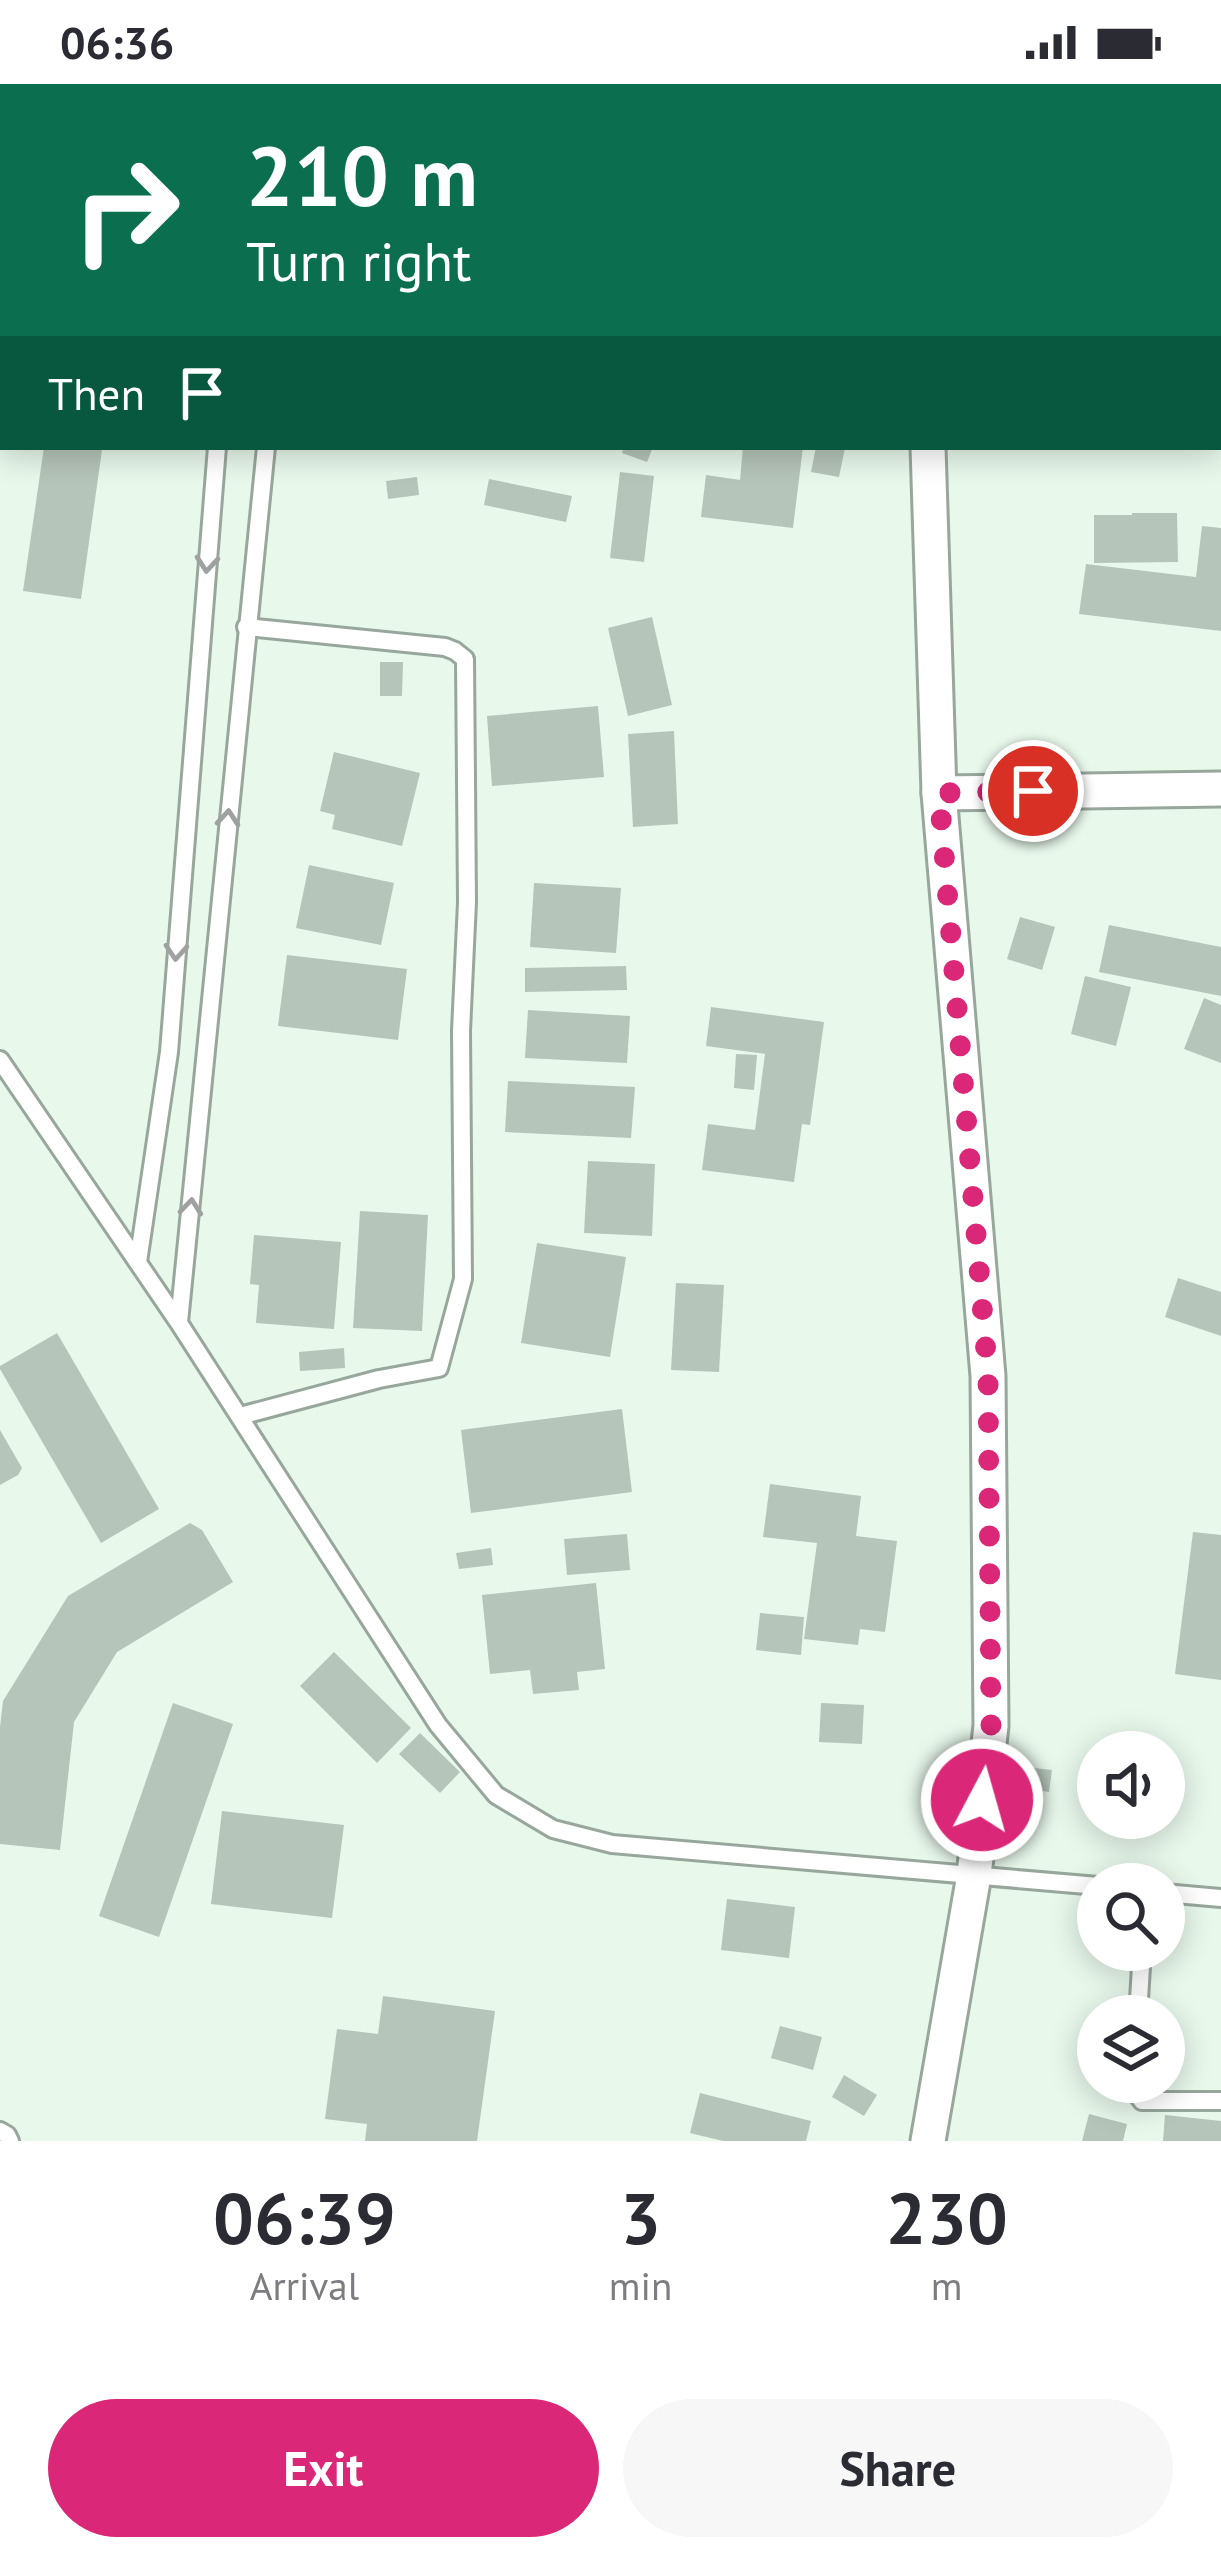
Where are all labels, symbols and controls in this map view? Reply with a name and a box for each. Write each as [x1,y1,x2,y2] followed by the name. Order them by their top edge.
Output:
[60,13,174,71] text: 06:36
[246,120,478,229] text: 210 m
[48,132,204,288] icon: right
[246,226,471,296] text: Turn right
[169,360,235,426] icon: arrive
[48,364,145,422] text: Then
[195,554,220,573] one-way arrow
[982,740,1084,842] pin
[1000,758,1066,824] icon: arrive
[215,809,240,828] one-way arrow
[164,943,190,962] one-way arrow
[178,1197,203,1216] one-way arrow
[1077,1731,1185,2103] map controls
[1077,1731,1185,1839] button: sound
[919,1737,1045,1863] position arrow
[1077,1863,1185,1971] button: search
[1077,1995,1185,2103] button: layers
[213,2171,396,2264] text: 06:39
[620,2171,661,2264] text: 3
[885,2171,1008,2264] text: 230
[250,2260,359,2311] text: Arrival
[609,2260,672,2311] text: min
[931,2260,962,2311] text: m
[48,2399,599,2537] button: Exit
[623,2399,1173,2537] button: Share

